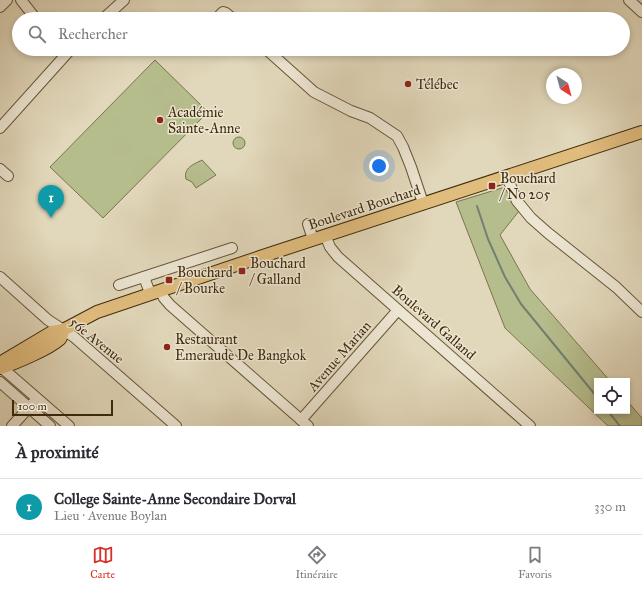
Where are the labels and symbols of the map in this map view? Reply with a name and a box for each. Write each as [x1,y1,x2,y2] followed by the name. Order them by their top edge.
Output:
[546,68,582,104] north arrow
[416,76,458,93] place label: Télébec
[403,79,413,89] marker: Télébec
[167,104,240,137] place label: Académie Sainte-Anne
[155,115,165,125] marker: Académie Sainte-Anne
[369,156,389,176] your location
[499,170,556,203] place label: Bouchard / No 205
[306,181,422,234] street label: Boulevard Bouchard
[487,181,497,191] marker: Bouchard / No 205
[38,185,64,218] pin: 1
[249,255,306,288] place label: Bouchard / Galland
[176,264,233,297] place label: Bouchard / Bourke
[237,266,247,276] marker: Bouchard / Galland
[164,275,174,285] marker: Bouchard / Bourke
[388,281,479,363] street label: Boulevard Galland
[66,313,127,367] street label: 56e Avenue
[303,317,375,396] street label: Avenue Marian
[175,331,307,364] place label: Restaurant Emeraude De Bangkok
[162,342,172,352] marker: Restaurant Emeraude De Bangkok
[12,398,113,417] scale bar

